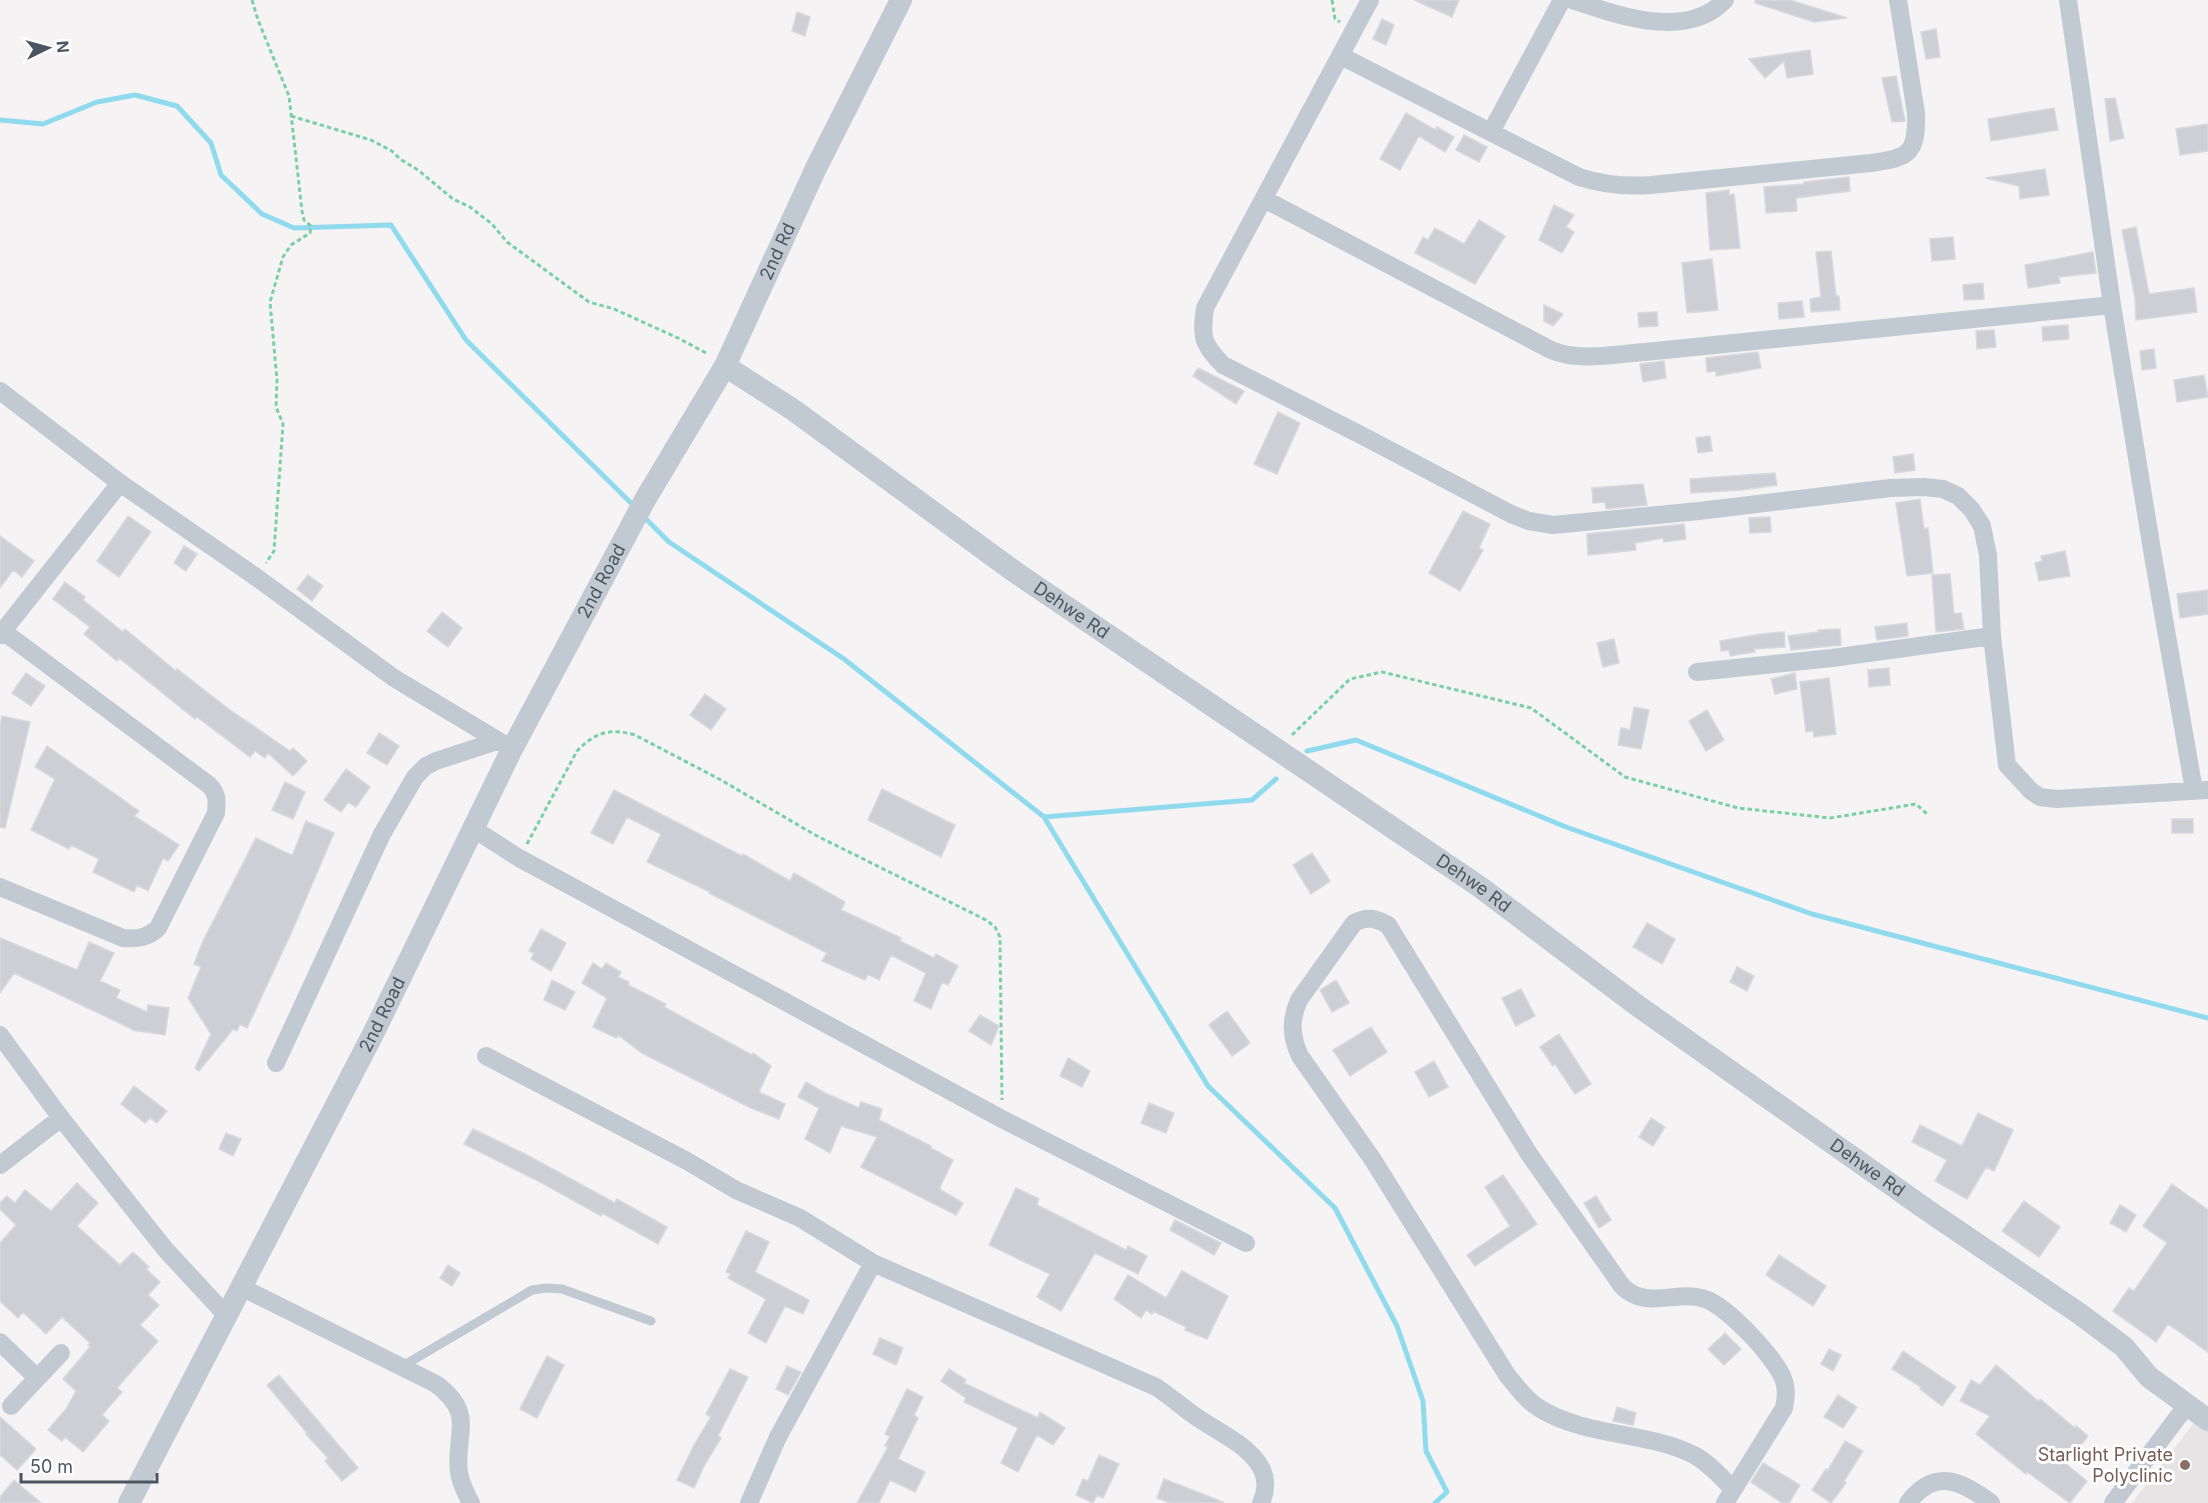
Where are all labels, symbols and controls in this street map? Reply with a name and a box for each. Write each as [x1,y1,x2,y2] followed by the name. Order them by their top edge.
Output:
[18,18,78,78] north arrow
[52,40,73,54] text: N
[755,220,799,283] street label: 2nd Rd
[573,540,630,622] street label: 2nd Road
[1030,577,1113,643] street label: Dehwe Rd
[1432,849,1515,917] street label: Dehwe Rd
[354,974,409,1056] street label: 2nd Road
[1826,1134,1909,1201] street label: Dehwe Rd
[2038,1444,2173,1486] place label: Starlight Private Polyclinic
[21,1446,158,1484] scale bar
[30,1456,73,1477] text: 50 m
[2178,1458,2192,1472] marker: Starlight Private Polyclinic

